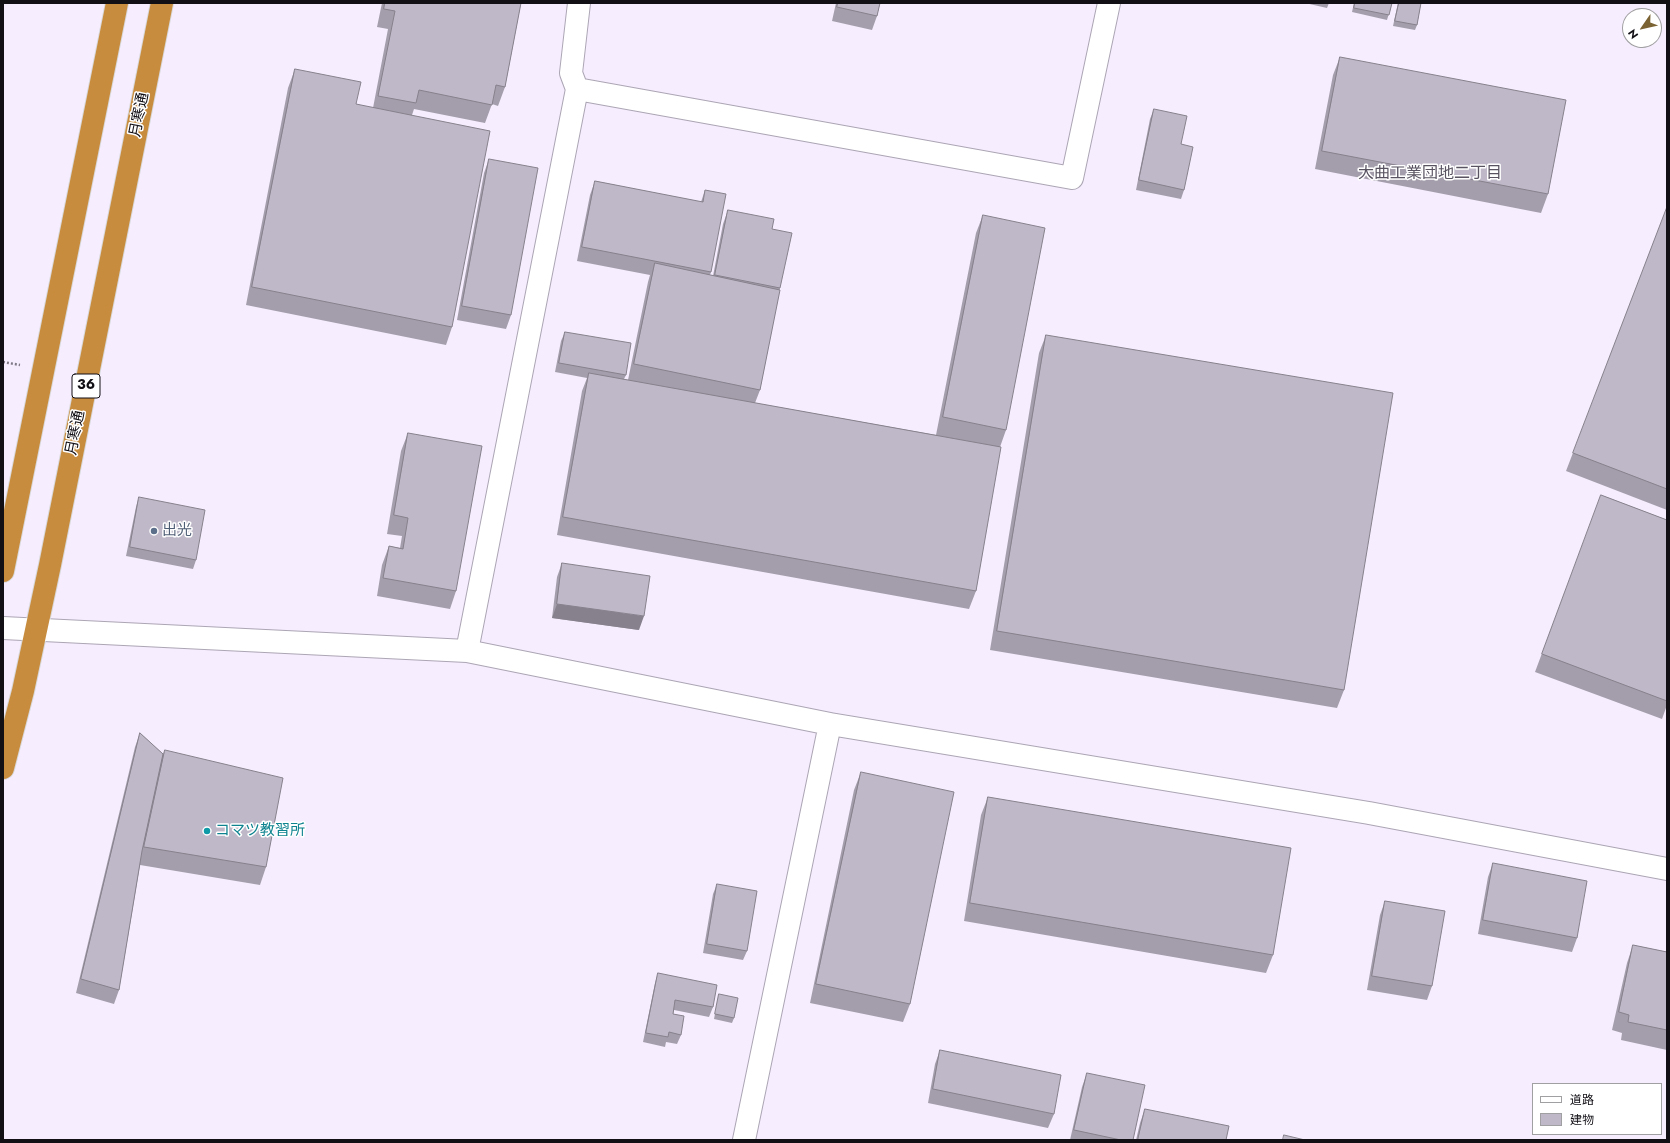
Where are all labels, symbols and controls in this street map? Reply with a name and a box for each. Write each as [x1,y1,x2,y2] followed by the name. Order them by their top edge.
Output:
[1622,8,1662,48] north arrow
[1624,26,1642,42] text: N
[127,91,153,139] street label: 月寒通
[1358,164,1502,184] district label: 大曲工業団地二丁目
[72,374,100,398] road number: 36
[63,409,89,457] street label: 月寒通
[162,522,192,540] place label: 出光
[149,526,159,536] marker: 出光
[215,822,305,840] place label: コマツ教習所
[202,826,212,836] marker: コマツ教習所
[1532,1083,1662,1135] legend
[1570,1091,1594,1109] text: 道路
[1570,1111,1594,1129] text: 建物

